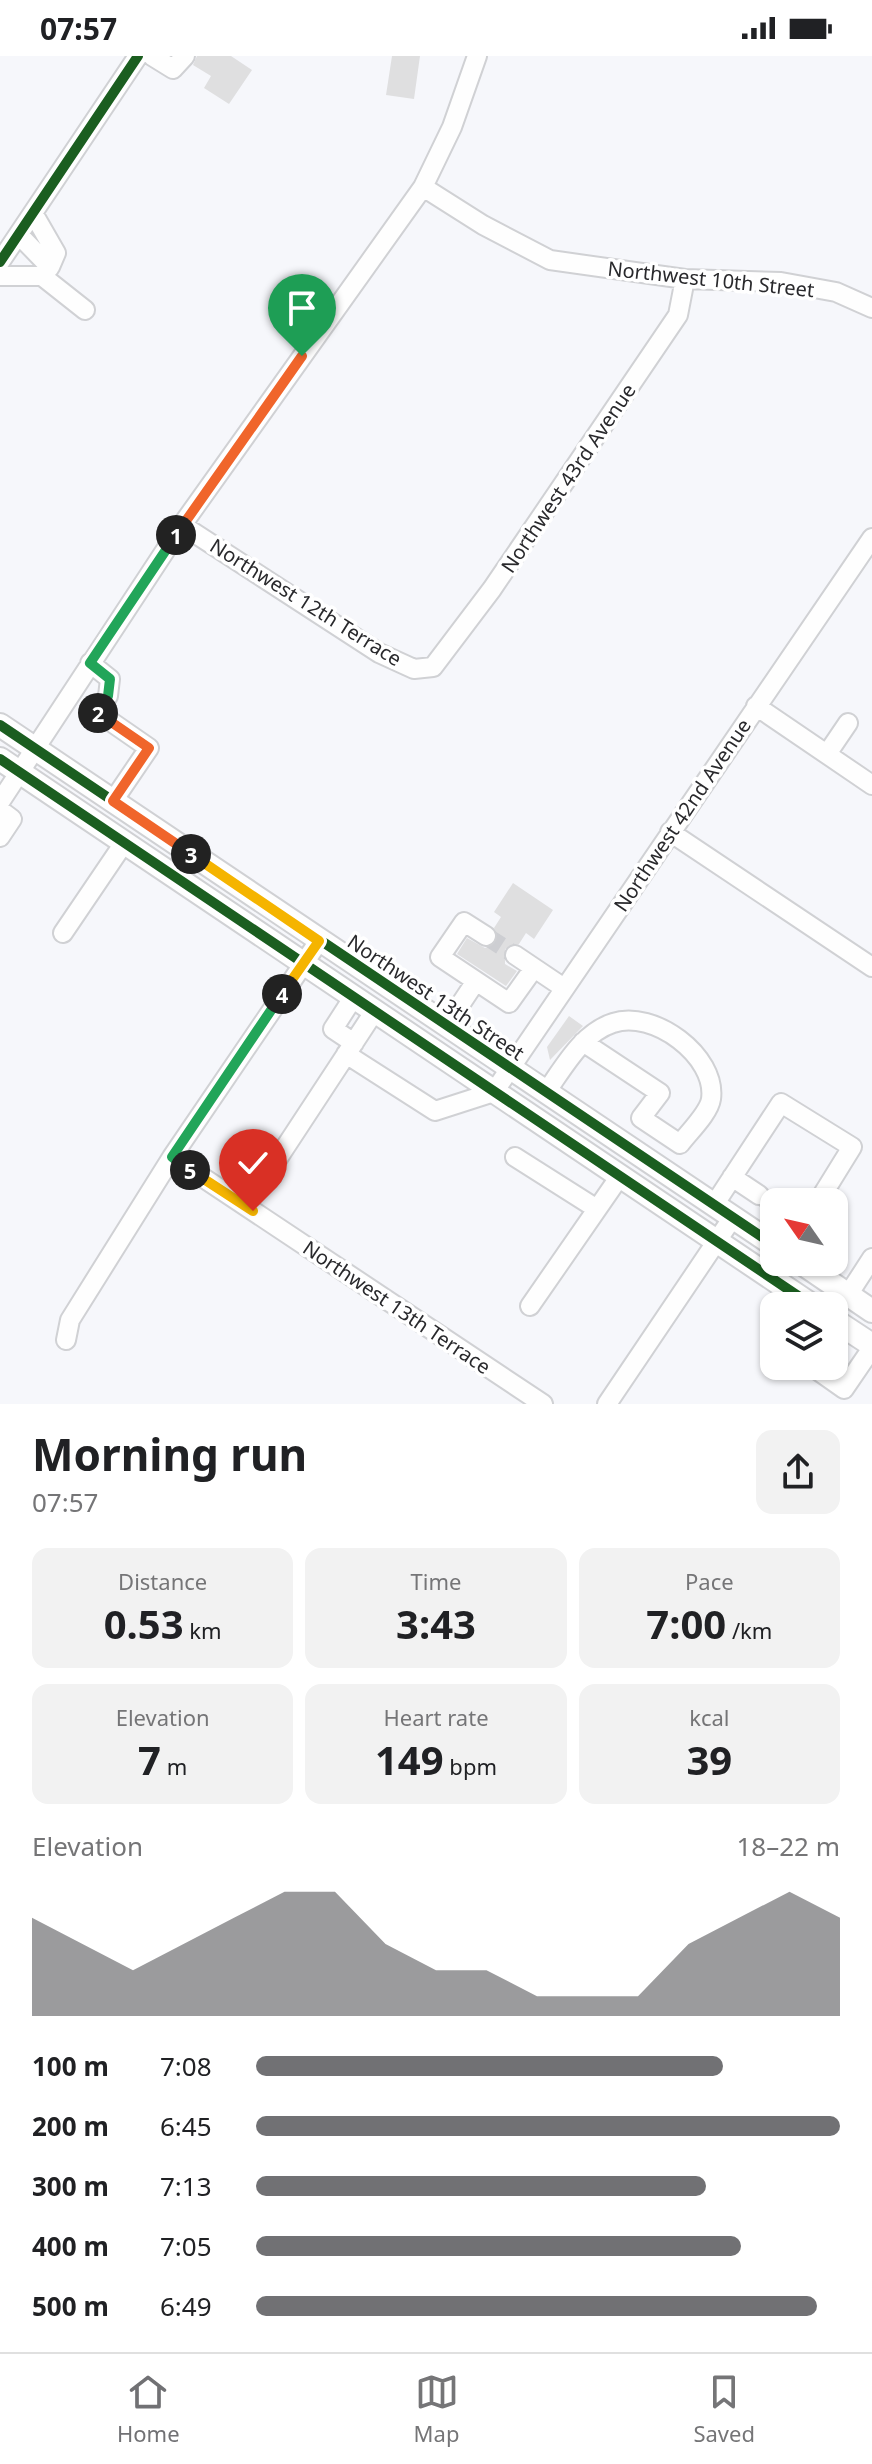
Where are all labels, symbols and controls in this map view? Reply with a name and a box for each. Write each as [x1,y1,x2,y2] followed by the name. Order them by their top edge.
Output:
[40,8,117,49] text: 07:57
[606,255,816,303] street label: Northwest 10th Street
[268,274,336,356] pin
[280,286,324,330] icon: arrive
[495,378,641,578] street label: Northwest 43rd Avenue
[156,515,196,555] pin: 1
[170,520,182,550] text: 1
[205,532,407,672] street label: Northwest 12th Terrace
[78,693,118,733] pin: 2
[92,698,104,728] text: 2
[607,713,757,917] street label: Northwest 42nd Avenue
[171,834,211,874] pin: 3
[185,839,197,869] text: 3
[342,928,530,1066] street label: Northwest 13th Street
[262,974,302,1014] pin: 4
[276,979,288,1009] text: 4
[219,1129,287,1211] pin
[231,1141,275,1185] icon: check
[170,1150,210,1190] pin: 5
[184,1155,196,1185] text: 5
[760,1188,848,1276] north arrow
[760,1188,848,1380] map controls
[298,1234,496,1380] street label: Northwest 13th Terrace
[760,1292,848,1380] button: layers
[32,1424,307,1484] text: Morning run
[756,1430,840,1514] button: share
[32,1484,98,1520] text: 07:57
[118,1566,207,1596] text: Distance
[411,1566,461,1596] text: Time
[685,1566,734,1596] text: Pace
[104,1596,184,1651] text: 0.53
[396,1596,476,1651] text: 3:43
[646,1596,726,1651] text: 7:00
[184,1615,222,1645] text: km
[726,1615,772,1645] text: /km
[116,1702,210,1732] text: Elevation
[383,1702,489,1732] text: Heart rate
[689,1702,729,1732] text: kcal
[138,1732,161,1787] text: 7
[375,1732,444,1787] text: 149
[686,1732,732,1787] text: 39
[161,1751,187,1781] text: m
[444,1751,497,1781] text: bpm
[32,1828,143,1864] text: Elevation
[736,1828,840,1864] text: 18–22 m
[32,2048,109,2084] text: 100 m
[160,2048,212,2084] text: 7:08
[32,2108,109,2144] text: 200 m
[160,2108,212,2144] text: 6:45
[32,2168,109,2204] text: 300 m
[160,2168,212,2204] text: 7:13
[32,2228,109,2264] text: 400 m
[160,2228,212,2264] text: 7:05
[32,2288,109,2324] text: 500 m
[160,2288,212,2324] text: 6:49
[117,2370,180,2448] tab: Home
[414,2370,459,2448] tab: Map
[693,2370,755,2448] tab: Saved

